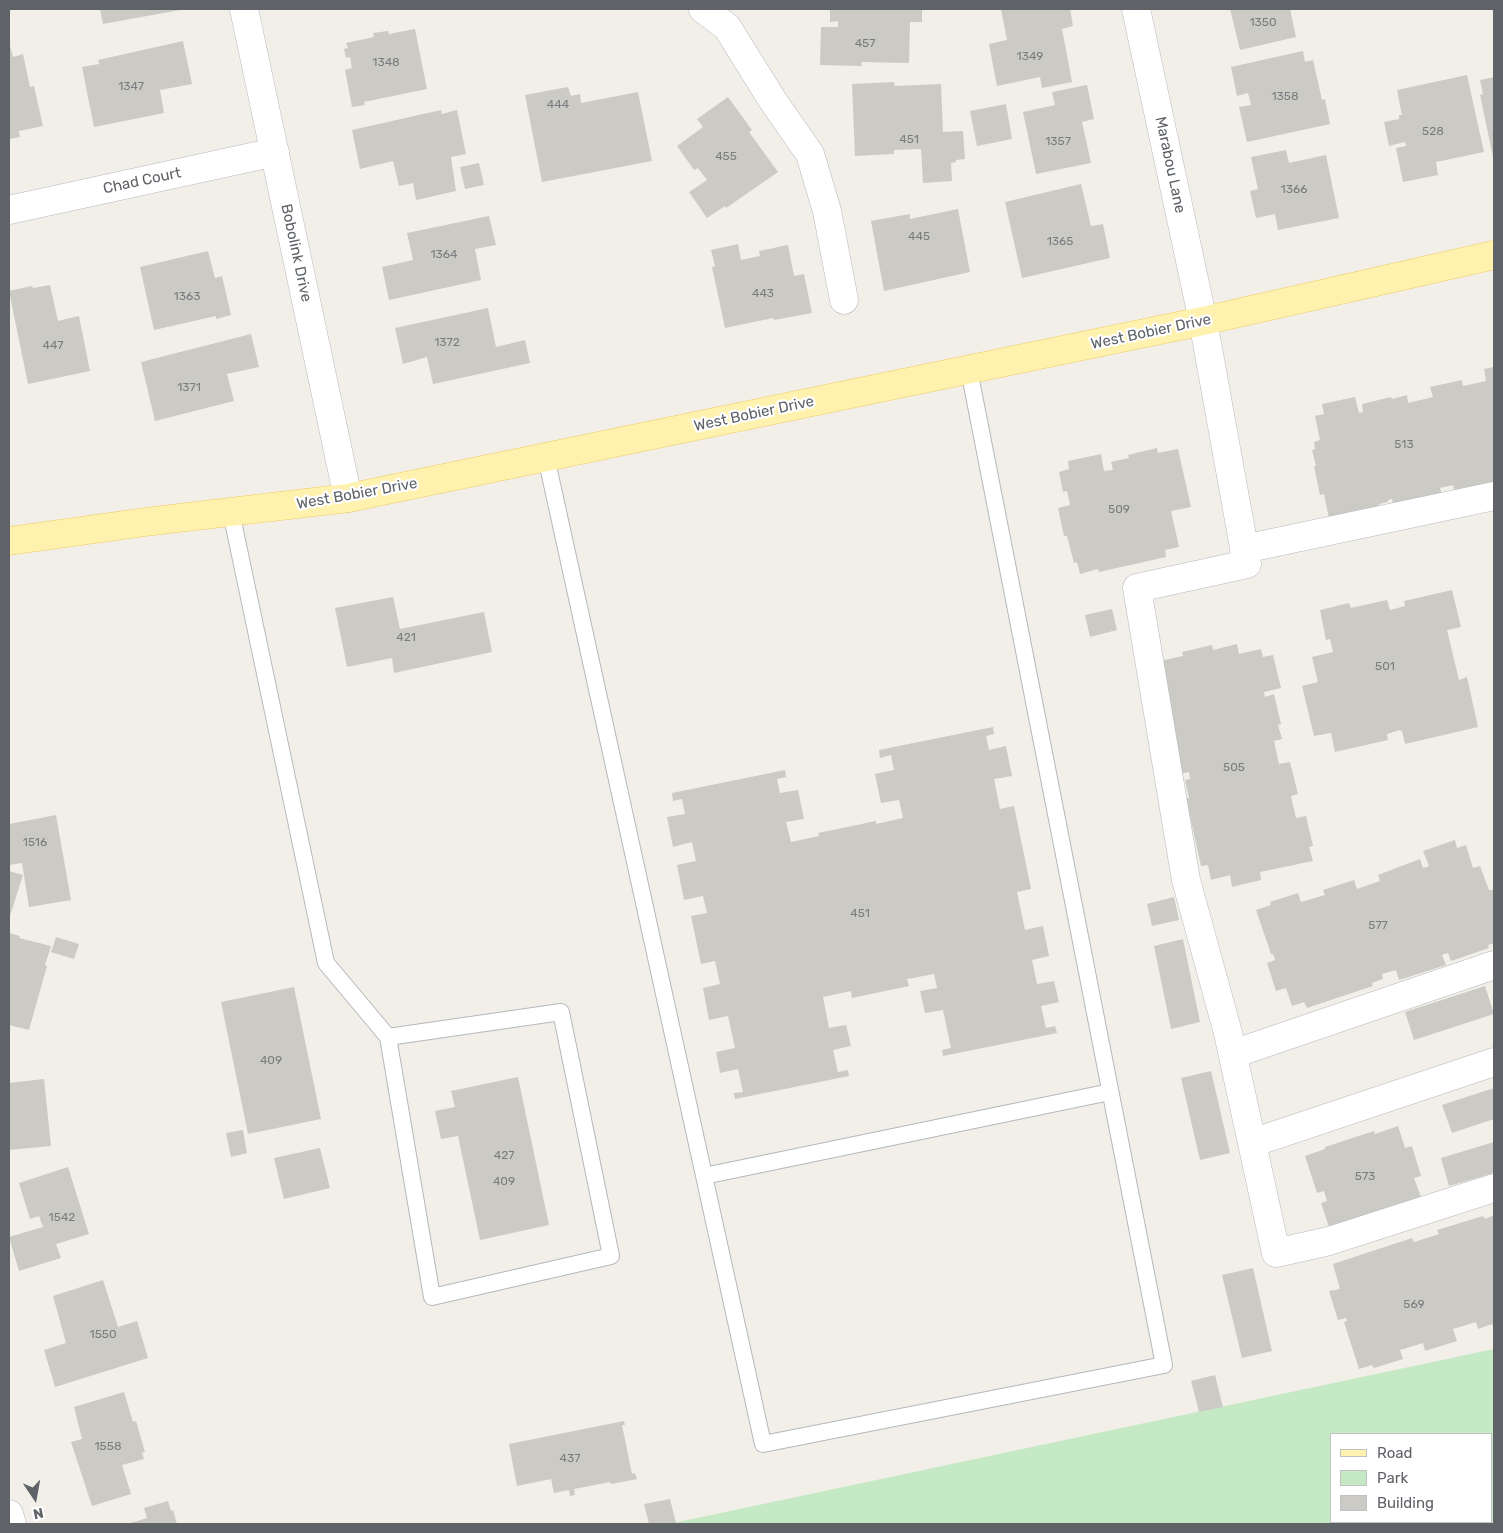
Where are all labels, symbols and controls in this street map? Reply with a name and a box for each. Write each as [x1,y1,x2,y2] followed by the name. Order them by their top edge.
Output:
[1249,16,1277,30] house number: 1350
[855,37,875,51] house number: 457
[1017,50,1043,64] house number: 1349
[372,56,400,70] house number: 1348
[118,80,144,94] house number: 1347
[1271,90,1299,104] house number: 1358
[547,98,569,112] house number: 444
[1151,115,1189,215] street label: Marabou Lane
[1422,125,1444,139] house number: 528
[899,133,919,147] house number: 451
[1045,135,1071,149] house number: 1357
[715,150,737,164] house number: 455
[101,164,183,198] street label: Chad Court
[1281,183,1307,197] house number: 1366
[277,202,315,304] street label: Bobolink Drive
[908,230,930,244] house number: 445
[1047,235,1073,249] house number: 1365
[430,248,458,262] house number: 1364
[752,287,774,301] house number: 443
[174,290,200,304] house number: 1363
[1089,310,1213,354] street label: West Bobier Drive
[434,336,460,350] house number: 1372
[43,339,63,353] house number: 447
[177,381,201,395] house number: 1371
[692,392,816,436] street label: West Bobier Drive
[1394,438,1414,452] house number: 513
[295,475,419,513] street label: West Bobier Drive
[1108,503,1130,517] house number: 509
[396,631,416,645] house number: 421
[1375,660,1395,674] house number: 501
[1223,761,1245,775] house number: 505
[23,836,47,850] house number: 1516
[850,907,870,921] house number: 451
[1368,919,1388,933] house number: 577
[260,1054,282,1068] house number: 409
[494,1149,514,1163] house number: 427
[1355,1170,1375,1184] house number: 573
[493,1175,515,1189] house number: 409
[49,1211,75,1225] house number: 1542
[1403,1298,1425,1312] house number: 569
[89,1328,117,1342] house number: 1550
[1330,1433,1493,1523] legend
[94,1440,122,1454] house number: 1558
[1377,1444,1413,1462] text: Road
[560,1452,580,1466] house number: 437
[1377,1469,1408,1487] text: Park
[10,1473,60,1523] north arrow
[1377,1494,1434,1512] text: Building
[32,1504,45,1523] text: N

